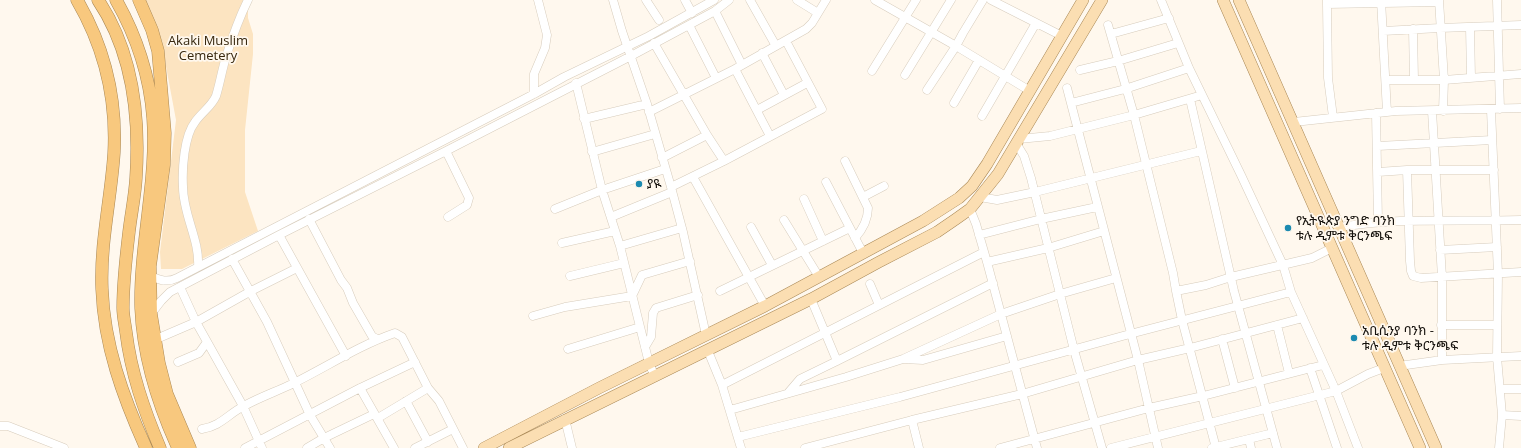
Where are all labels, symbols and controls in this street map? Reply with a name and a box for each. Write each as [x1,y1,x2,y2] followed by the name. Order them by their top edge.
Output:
[168,33,248,64] park label: Akaki Muslim Cemetery
[647,176,662,192] place label: ያዪ
[634,179,644,189] marker: ያዪ
[1296,213,1395,244] place label: የኢትዪጵያ ንግድ ባንክ ቱሉ ዲምቱ ቅርንጫፍ
[1283,223,1293,233] marker: የኢትዪጵያ ንግድ ባንክ ቱሉ ዲምቱ ቅርንጫፍ
[1362,323,1458,354] place label: አቢሲንያ ባንክ - ቱሉ ዲምቱ ቅርንጫፍ
[1349,333,1359,343] marker: አቢሲንያ ባንክ - ቱሉ ዲምቱ ቅርንጫፍ

